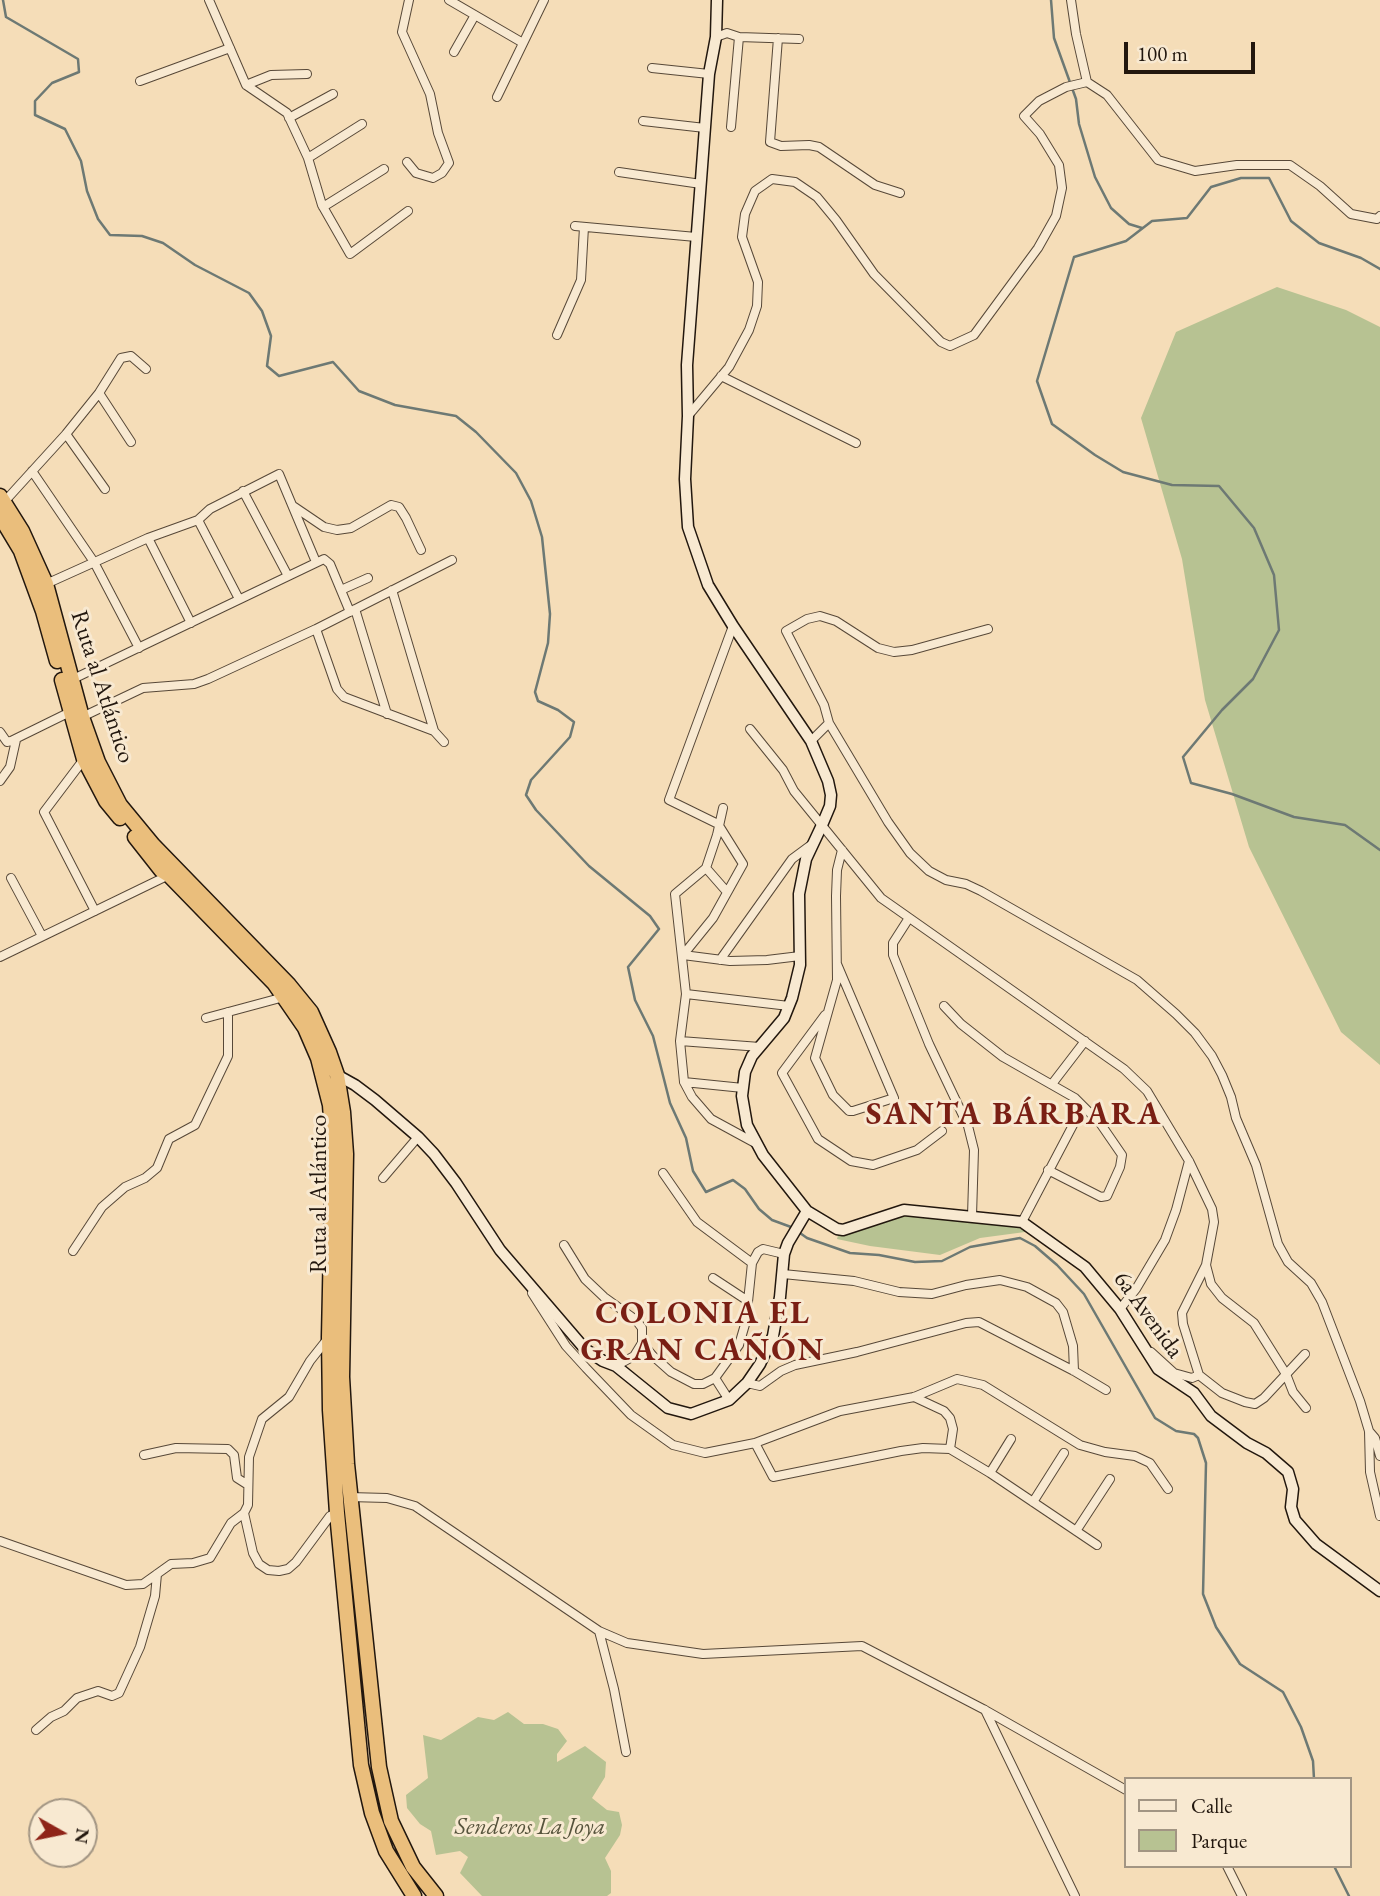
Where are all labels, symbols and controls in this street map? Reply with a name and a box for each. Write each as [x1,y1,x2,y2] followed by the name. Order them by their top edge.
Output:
[1128,28,1259,72] scale bar
[1137,40,1188,67] text: 100 m
[64,607,140,767] street label: Ruta al Atlántico
[867,1096,1161,1134] district label: SANTA BÁRBARA
[305,1115,333,1273] street label: Ruta al Atlántico
[1107,1266,1189,1364] street label: 6a Avenida
[582,1295,824,1370] district label: COLONIA EL GRAN CAÑÓN
[1124,1777,1352,1868] legend
[1191,1792,1233,1819] text: Calle
[28,1798,98,1868] north arrow
[455,1813,605,1841] park label: Senderos La Joya
[69,1827,96,1846] text: N
[1191,1827,1247,1854] text: Parque

